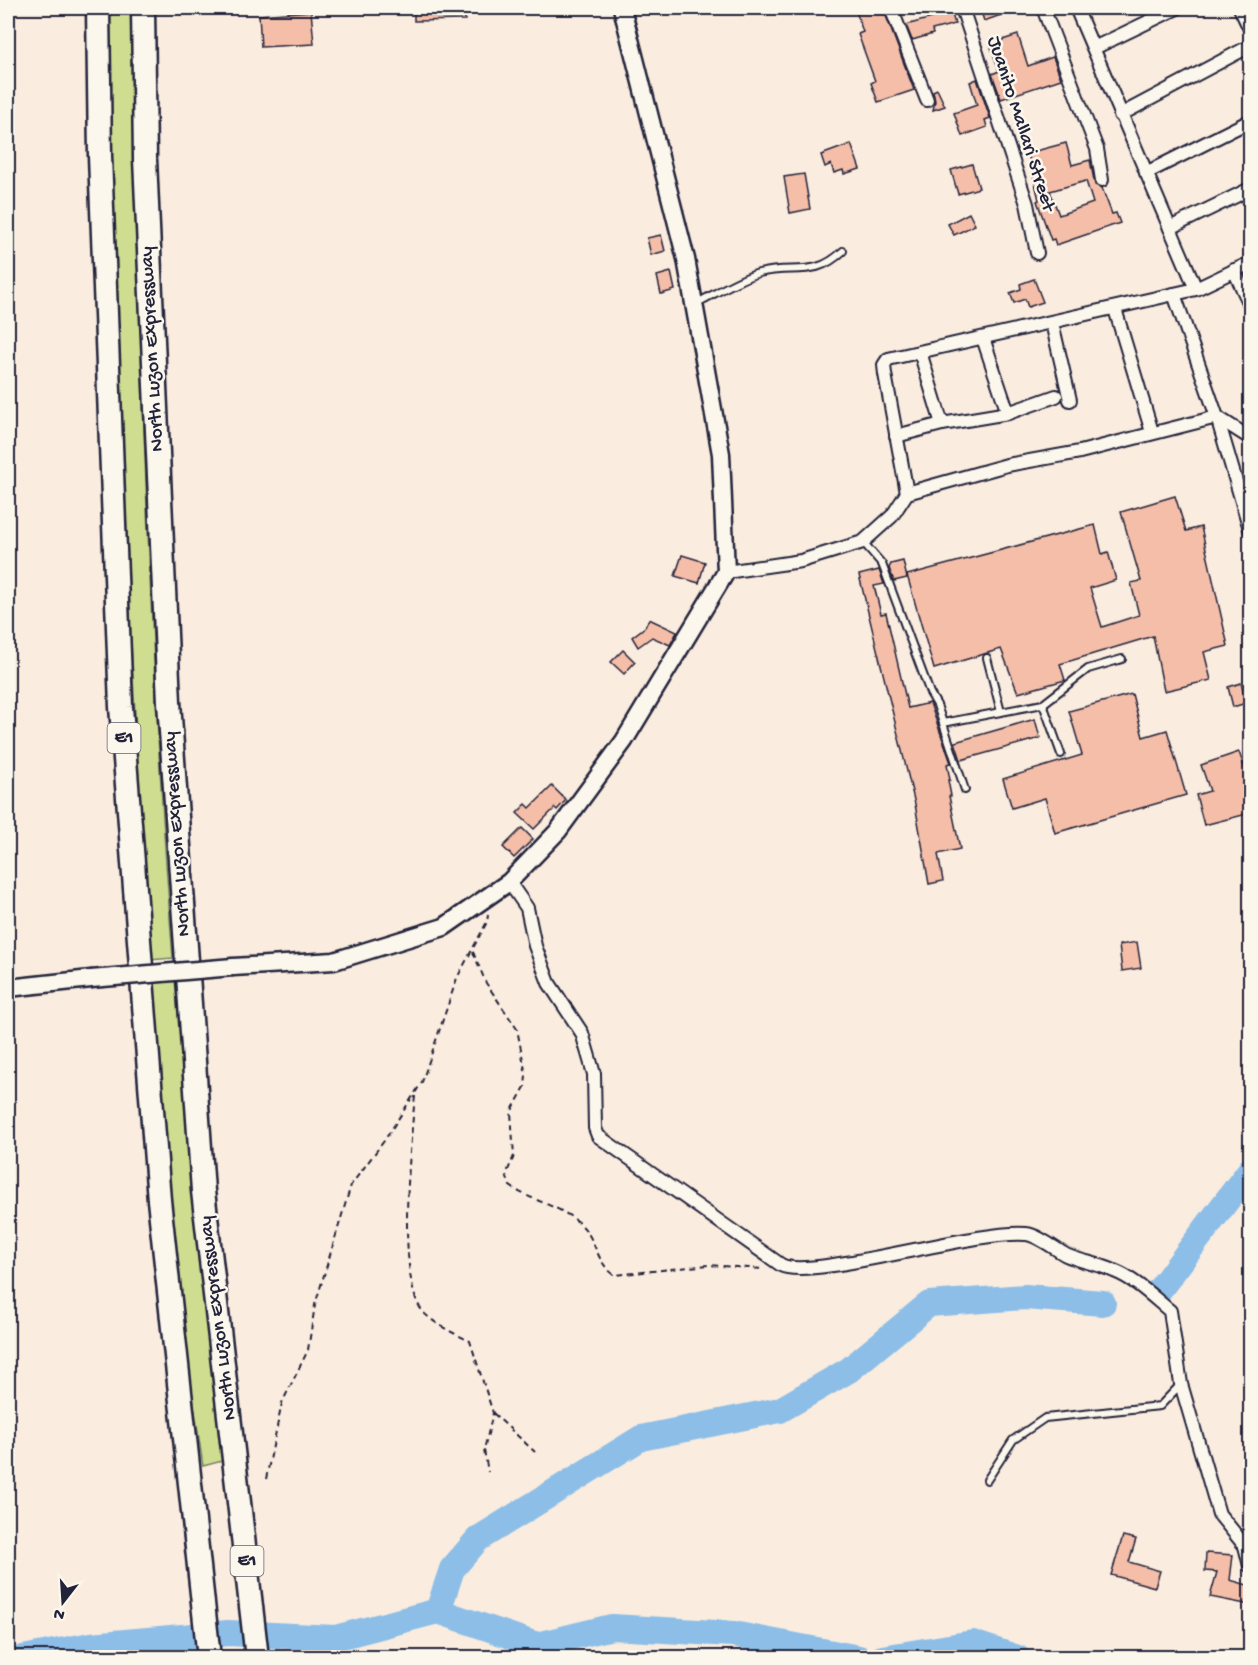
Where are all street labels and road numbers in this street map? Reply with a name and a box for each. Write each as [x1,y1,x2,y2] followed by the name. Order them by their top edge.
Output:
[981,34,1060,216] street label: Juanito Mallari Street
[136,246,170,452] street label: North Luzon Expressway
[108,723,140,753] road number: E1
[159,730,197,937] street label: North Luzon Expressway
[195,1214,243,1421] street label: North Luzon Expressway
[230,1546,264,1576] road number: E1

